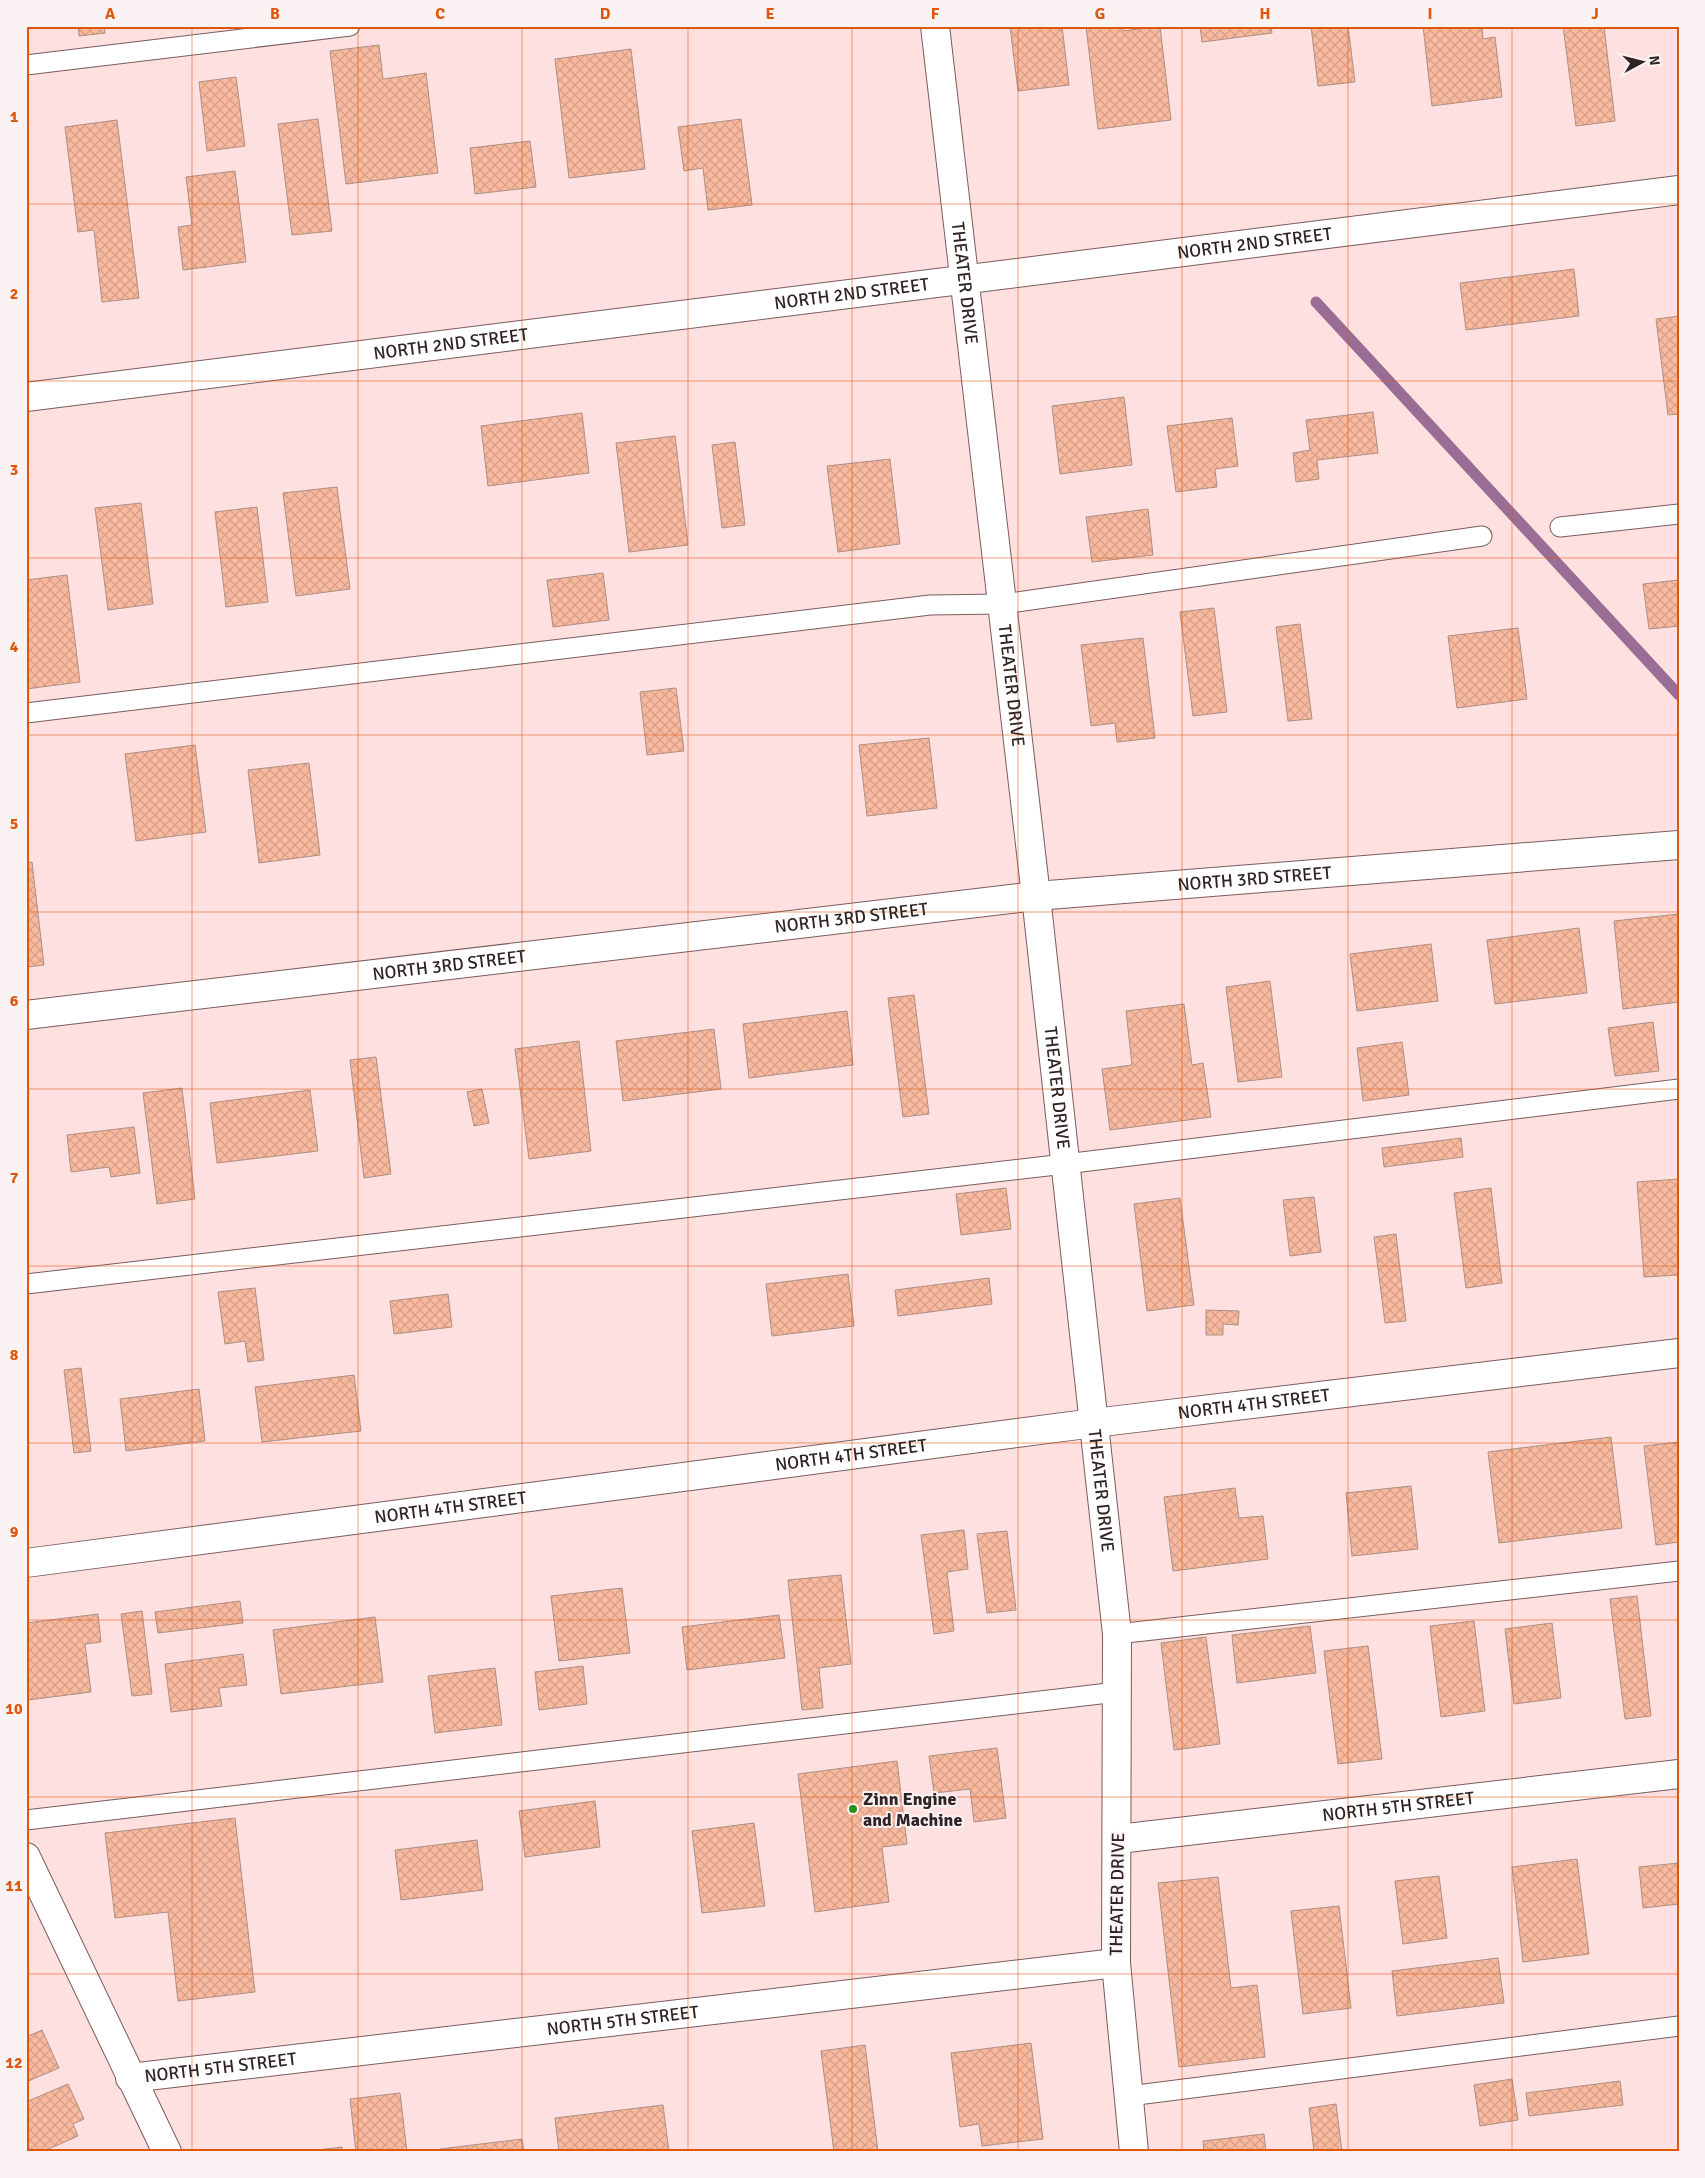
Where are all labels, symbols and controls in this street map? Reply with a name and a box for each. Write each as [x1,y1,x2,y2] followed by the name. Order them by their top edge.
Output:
[105,4,116,24] text: A
[270,4,280,24] text: B
[435,4,445,24] text: C
[600,4,611,24] text: D
[765,4,775,24] text: E
[931,4,940,24] text: F
[1095,4,1105,24] text: G
[1260,4,1270,24] text: H
[1427,4,1433,24] text: I
[1591,4,1599,24] text: J
[1618,38,1668,88] north arrow
[1645,55,1663,66] text: N
[10,107,19,127] text: 1
[947,221,983,346] street label: THEATER DRIVE
[1176,223,1333,264] street label: NORTH 2ND STREET
[773,273,930,314] street label: NORTH 2ND STREET
[10,284,18,304] text: 2
[372,323,529,364] street label: NORTH 2ND STREET
[10,460,18,480] text: 3
[994,623,1030,748] street label: THEATER DRIVE
[10,637,19,657] text: 4
[10,814,18,834] text: 5
[1177,862,1332,896] street label: NORTH 3RD STREET
[773,898,929,938] street label: NORTH 3RD STREET
[371,945,527,985] street label: NORTH 3RD STREET
[10,991,19,1011] text: 6
[1039,1026,1075,1151] street label: THEATER DRIVE
[10,1168,19,1188] text: 7
[10,1345,19,1365] text: 8
[1177,1384,1331,1424] street label: NORTH 4TH STREET
[1084,1428,1119,1553] street label: THEATER DRIVE
[774,1434,928,1476] street label: NORTH 4TH STREET
[373,1487,528,1528] street label: NORTH 4TH STREET
[10,1522,19,1542] text: 9
[5,1699,23,1719] text: 10
[1321,1787,1475,1826] street label: NORTH 5TH STREET
[863,1788,962,1831] place label: Zinn Engine and Machine
[847,1803,859,1815] marker: Zinn Engine and Machine
[1105,1832,1129,1956] street label: THEATER DRIVE
[5,1876,23,1896] text: 11
[545,2001,700,2040] street label: NORTH 5TH STREET
[143,2048,298,2087] street label: NORTH 5TH STREET
[5,2053,23,2073] text: 12

